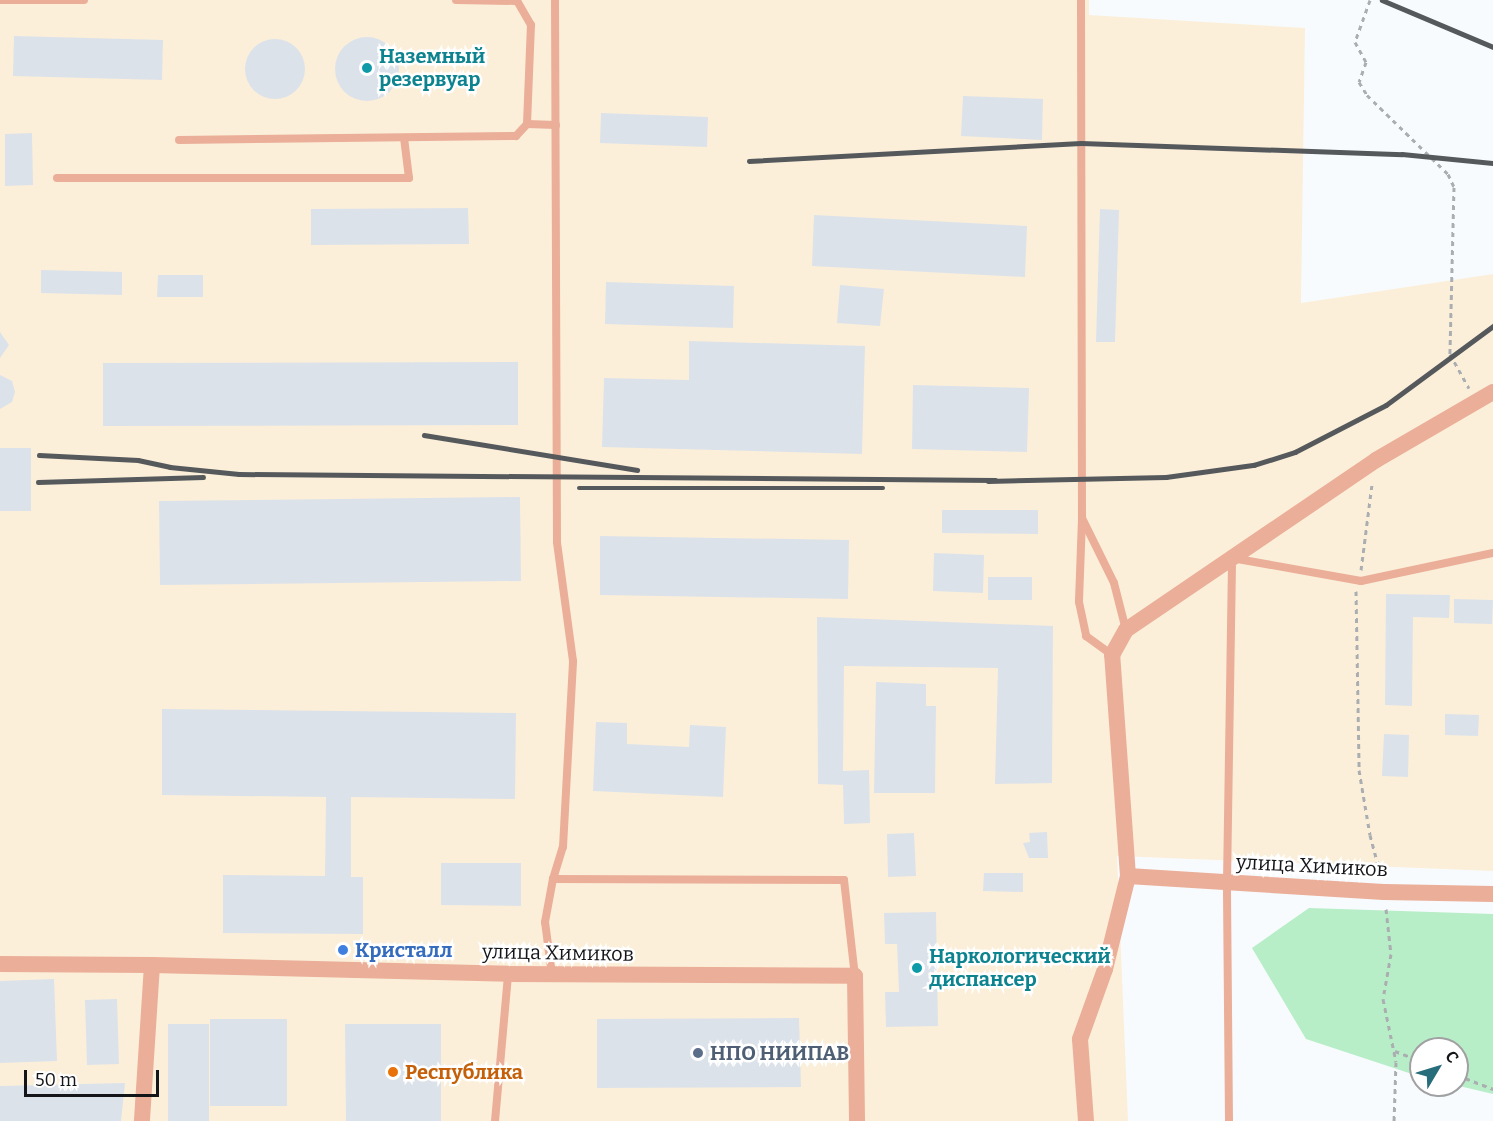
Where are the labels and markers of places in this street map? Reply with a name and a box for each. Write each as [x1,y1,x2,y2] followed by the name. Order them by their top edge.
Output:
[379,45,485,92] place label: Наземный резервуар
[360,61,374,75] marker: Наземный резервуар
[355,938,452,962] place label: Кристалл
[336,943,350,957] marker: Кристалл
[929,945,1111,992] place label: Наркологический диспансер
[910,961,924,975] marker: Наркологический диспансер
[710,1041,849,1065] place label: НПО НИИПАВ
[691,1046,705,1060] marker: НПО НИИПАВ
[405,1060,523,1084] place label: Республика
[386,1065,400,1079] marker: Республика

